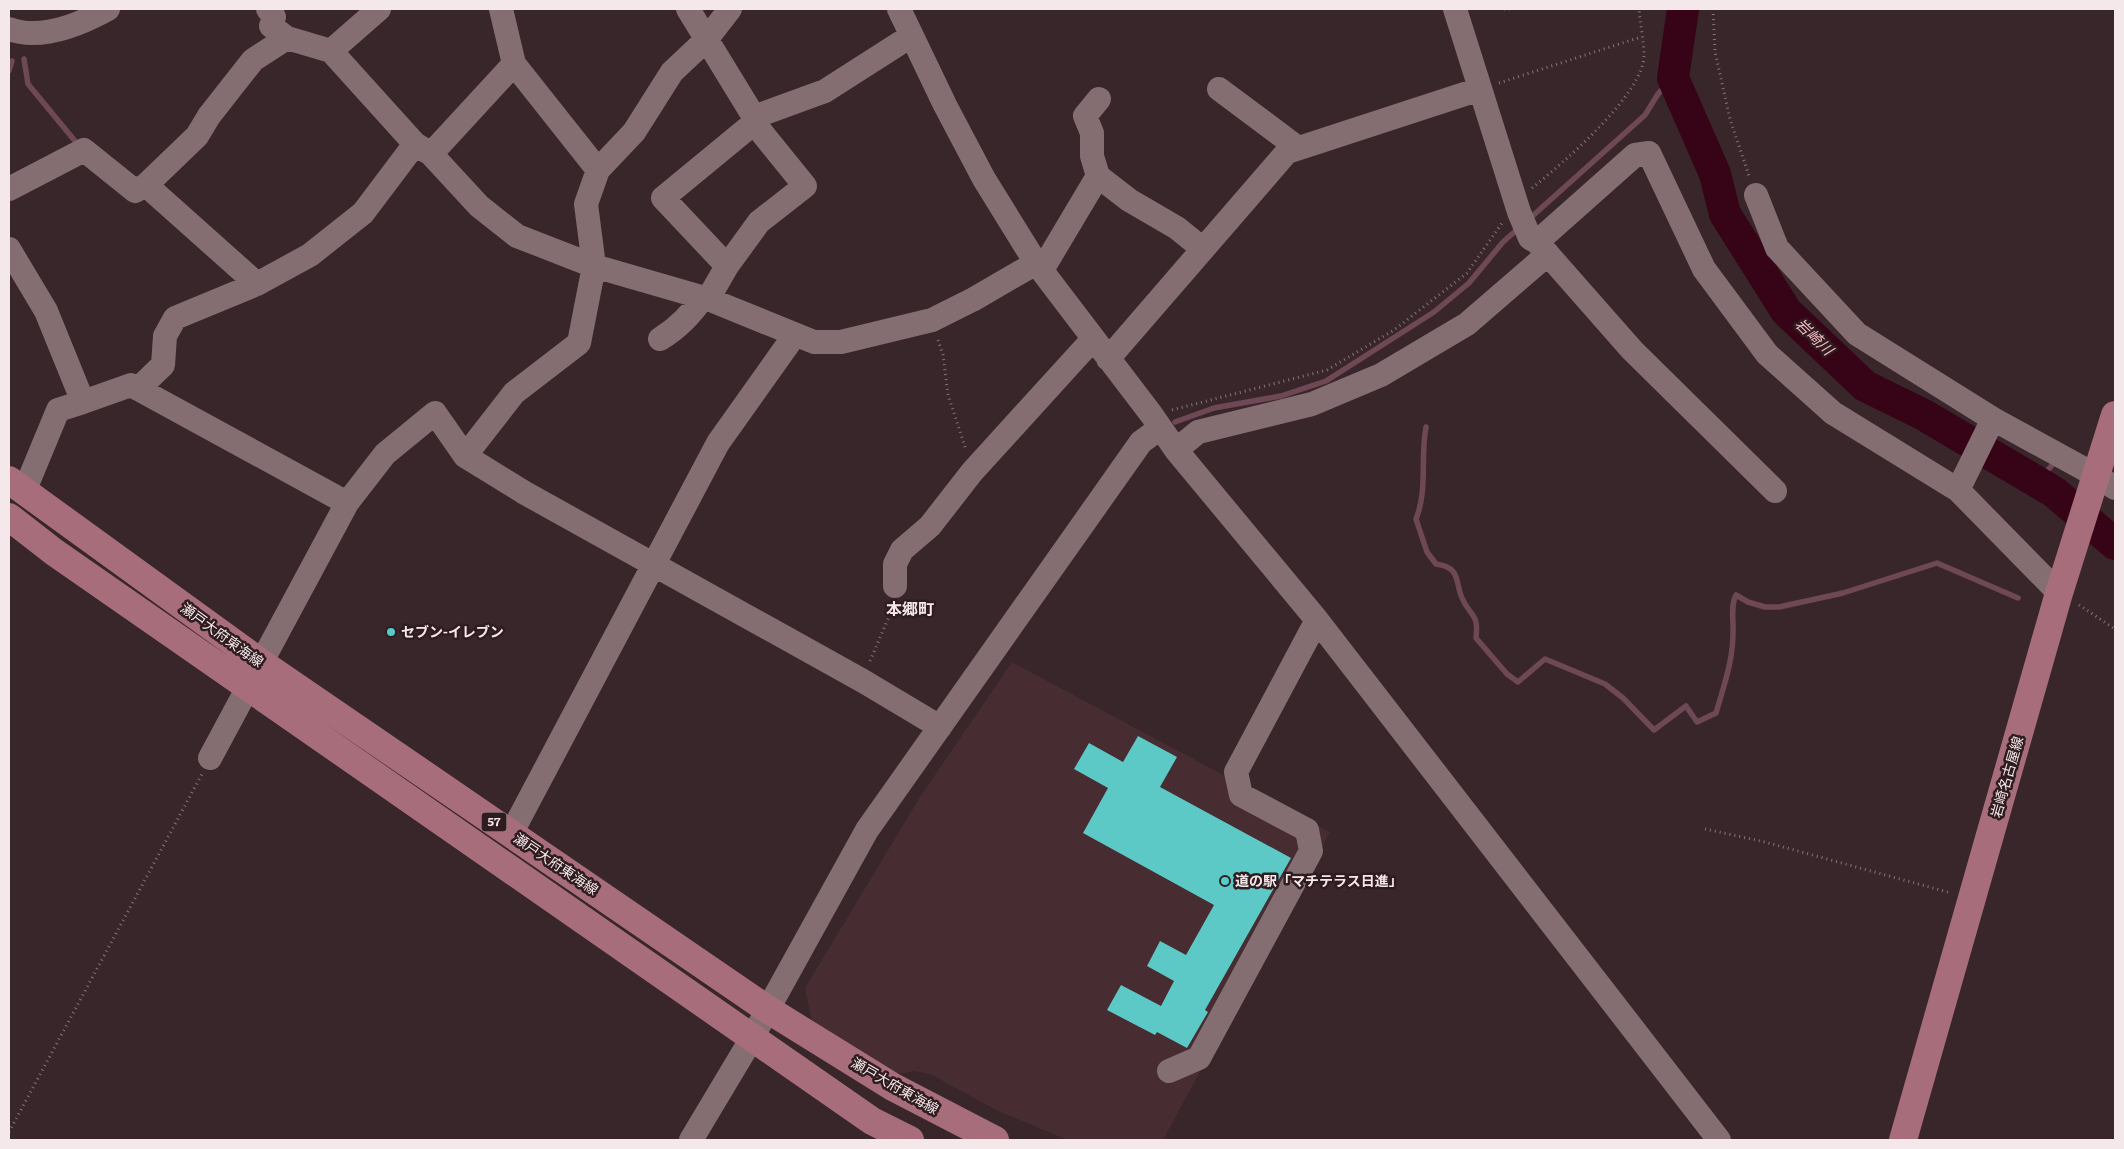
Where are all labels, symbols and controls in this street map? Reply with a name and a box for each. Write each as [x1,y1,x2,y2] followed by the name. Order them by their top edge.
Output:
[1791,312,1841,361] water label: 岩崎川
[886,596,934,620] district label: 本郷町
[177,597,268,671] street label: 瀬戸大府東海線
[401,621,504,641] place label: セブン-イレブン
[385,626,397,638] marker: セブン-イレブン
[1985,734,2027,820] street label: 岩崎名古屋線
[482,812,506,832] road number: 57
[510,827,603,899] street label: 瀬戸大府東海線
[1235,870,1403,890] place label: 道の駅「マチテラス日進」
[1219,875,1231,887] marker: 道の駅「マチテラス日進」
[848,1052,943,1118] street label: 瀬戸大府東海線

